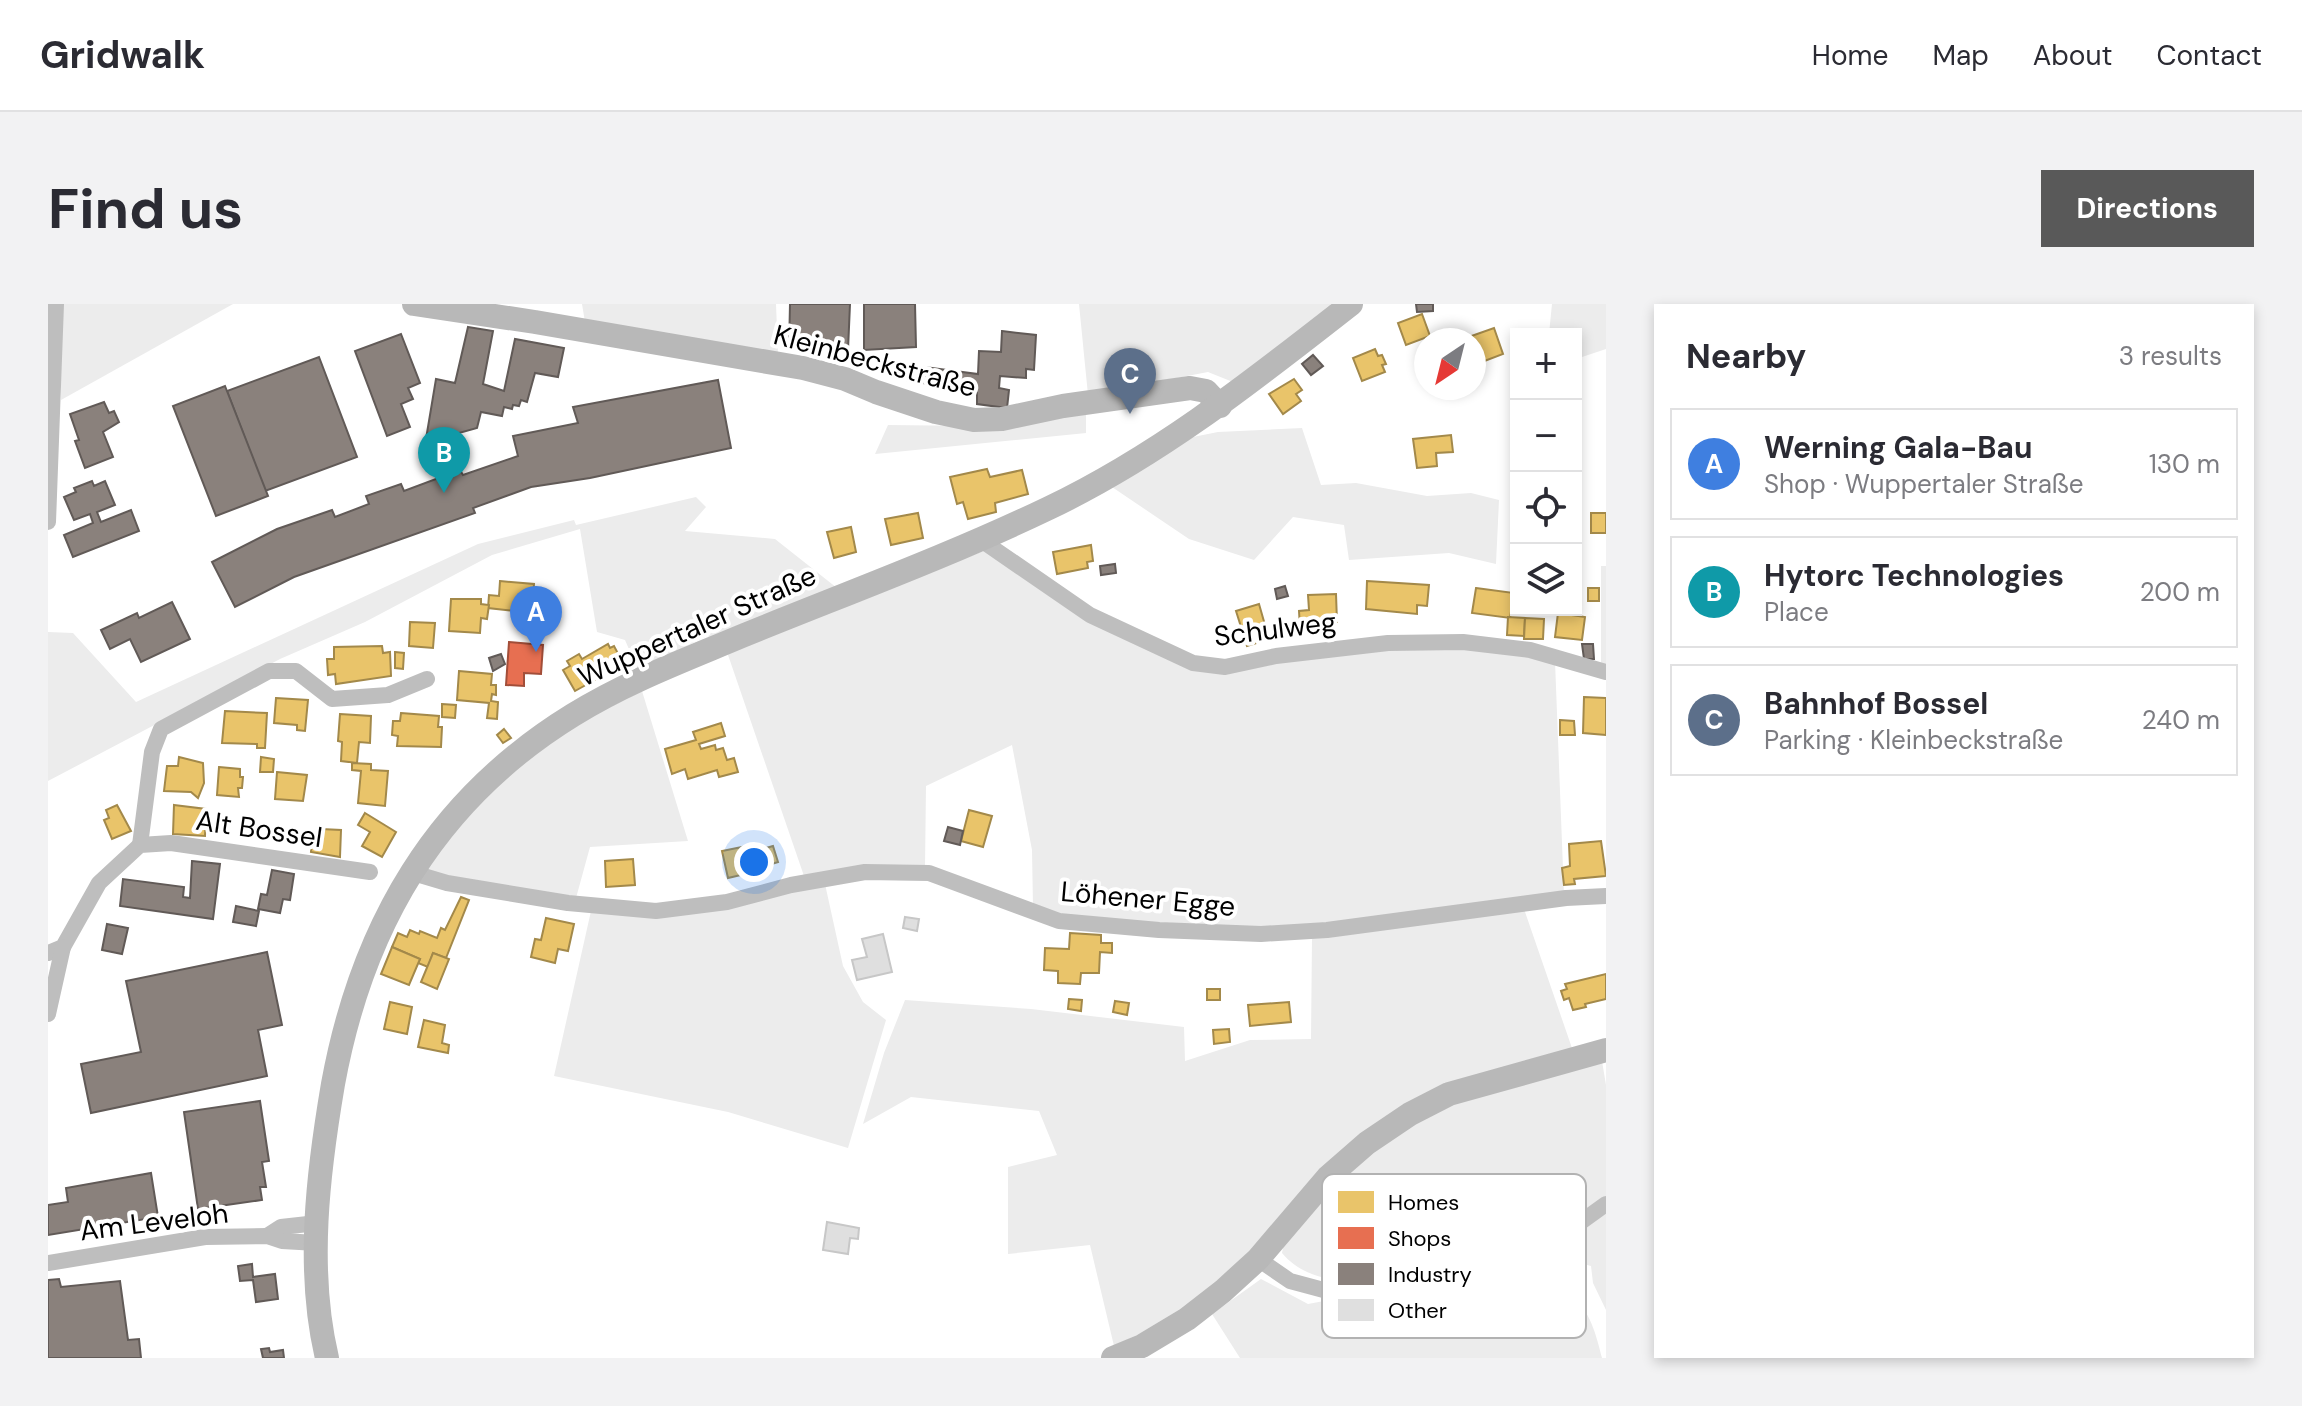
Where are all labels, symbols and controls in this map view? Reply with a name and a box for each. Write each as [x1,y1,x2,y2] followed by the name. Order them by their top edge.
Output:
[40,30,205,80] text: Gridwalk
[1812,37,1888,74] text: Home
[1932,37,1989,74] text: Map
[2033,37,2112,74] text: About
[2156,37,2262,74] text: Contact
[2041,170,2254,247] button: Directions
[48,172,243,245] text: Find us
[770,316,980,406] street label: Kleinbeckstraße
[1414,328,1486,400] north arrow
[1510,328,1582,616] map controls
[1510,328,1582,400] button: +
[1686,334,1806,379] text: Nearby
[2119,339,2222,373] text: 3 results
[1104,348,1156,414] pin: C
[1510,400,1582,472] button: −
[418,427,470,493] pin: B
[1764,428,2032,467] text: Werning Gala-Bau
[1705,447,1723,481] text: A
[2149,447,2220,481] text: 130 m
[1764,467,2083,501] text: Shop · Wuppertaler Straße
[1510,472,1582,544] button: locate
[1510,544,1582,616] button: layers
[1764,556,2064,595] text: Hytorc Technologies
[572,557,822,695] street label: Wuppertaler Straße
[1706,575,1722,609] text: B
[2140,575,2220,609] text: 200 m
[510,586,562,652] pin: A
[1764,595,1829,629] text: Place
[1212,603,1338,655] street label: Schulweg
[1764,684,1988,723] text: Bahnhof Bossel
[1704,703,1724,737] text: C
[2142,703,2220,737] text: 240 m
[1764,723,2063,757] text: Parking · Kleinbeckstraße
[194,802,324,856] street label: Alt Bossel
[734,842,774,882] your location
[1059,873,1237,925] street label: Löhener Egge
[1322,1174,1586,1338] legend
[1388,1188,1459,1217] text: Homes
[78,1195,230,1249] street label: Am Leveloh
[1388,1224,1451,1253] text: Shops
[1388,1260,1472,1289] text: Industry
[1388,1296,1447,1325] text: Other

